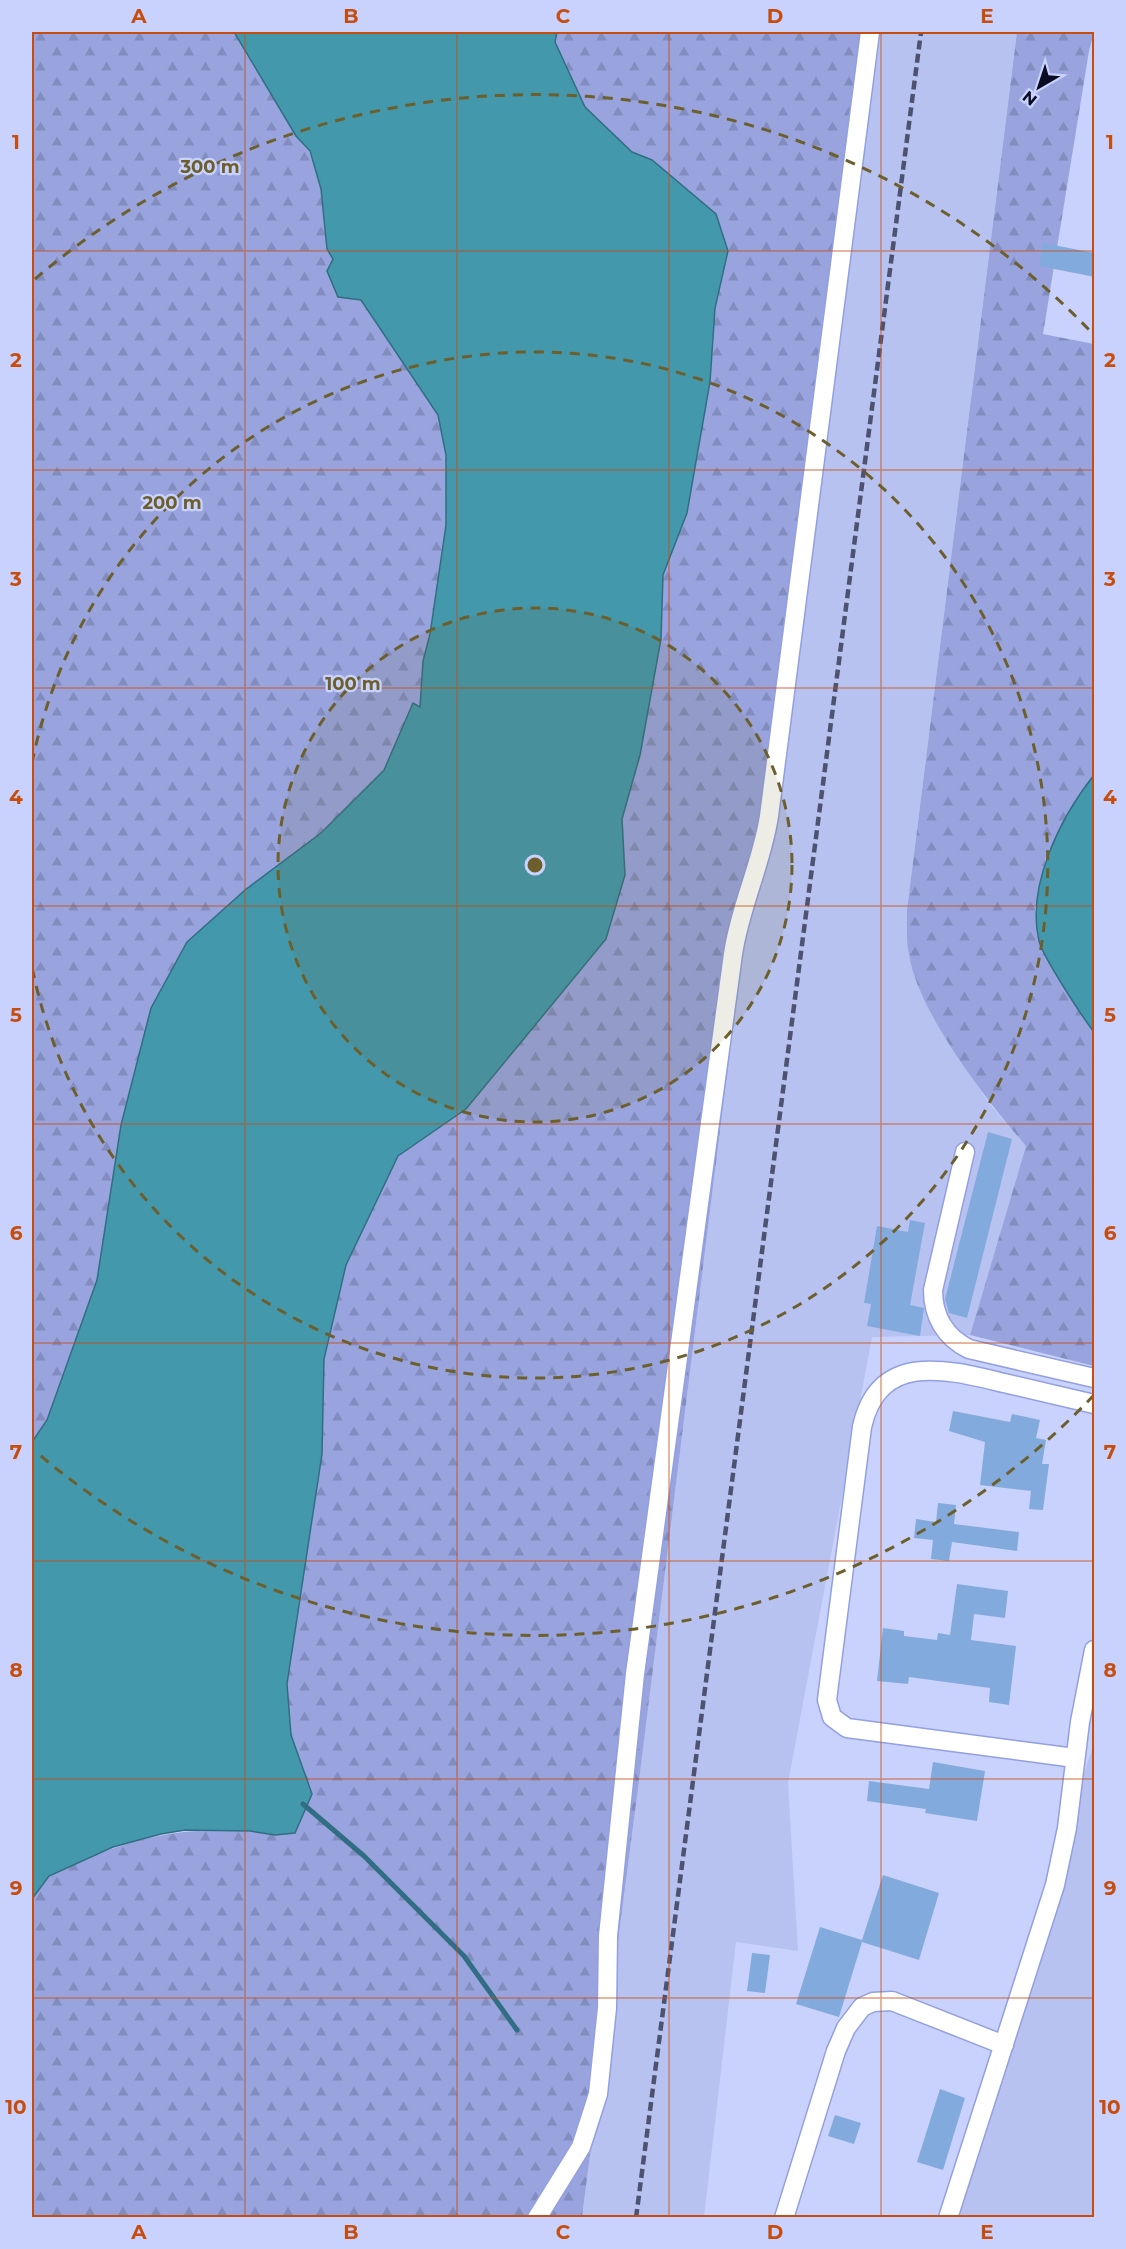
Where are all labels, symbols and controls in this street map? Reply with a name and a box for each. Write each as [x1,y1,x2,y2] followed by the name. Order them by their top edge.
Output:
[130,4,147,28] text: A
[343,4,359,28] text: B
[556,4,571,28] text: C
[767,4,783,28] text: D
[980,4,994,28] text: E
[1009,57,1069,117] north arrow
[1019,87,1041,110] text: N
[12,130,20,154] text: 1
[1106,130,1114,154] text: 1
[179,156,240,178] text: 300 m
[10,348,22,372] text: 2
[1104,348,1116,372] text: 2
[142,492,202,514] text: 200 m
[9,567,22,591] text: 3
[1103,567,1116,591] text: 3
[325,673,381,695] text: 100 m
[9,785,23,809] text: 4
[1103,785,1117,809] text: 4
[525,855,545,875] centre of rings
[10,1003,22,1027] text: 5
[1104,1003,1116,1027] text: 5
[10,1221,23,1245] text: 6
[1104,1221,1117,1245] text: 6
[10,1440,22,1464] text: 7
[1104,1440,1116,1464] text: 7
[9,1658,23,1682] text: 8
[1103,1658,1117,1682] text: 8
[10,1876,22,1900] text: 9
[1104,1876,1116,1900] text: 9
[5,2095,27,2119] text: 10
[1099,2095,1121,2119] text: 10
[130,2220,147,2244] text: A
[343,2220,359,2244] text: B
[556,2220,571,2244] text: C
[767,2220,783,2244] text: D
[980,2220,994,2244] text: E

